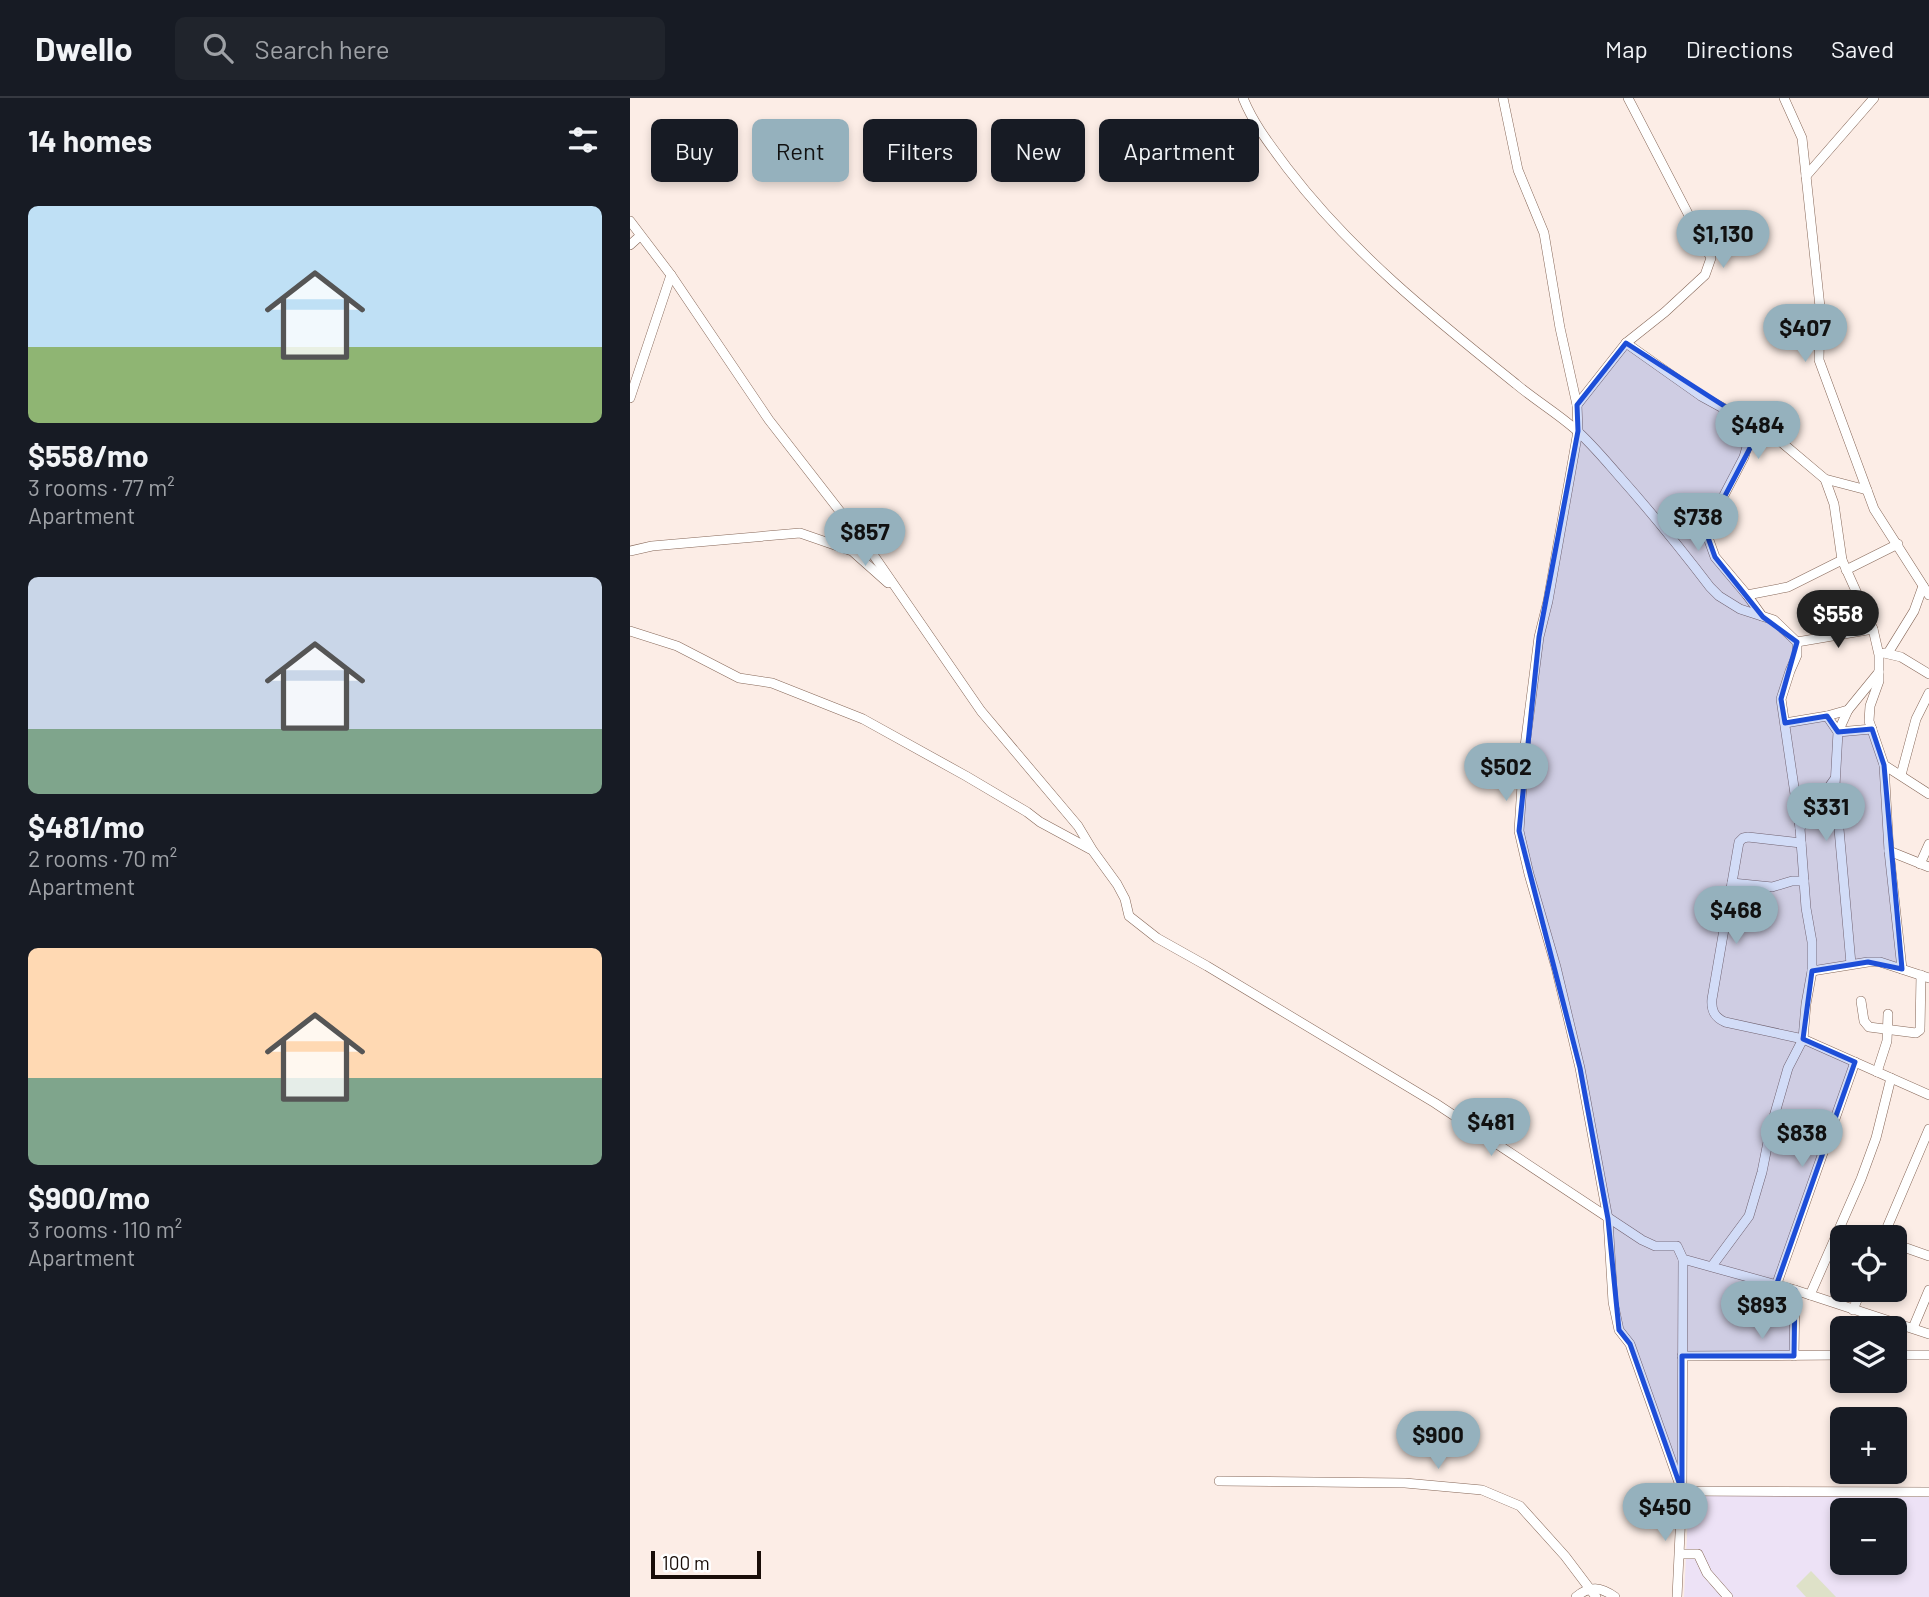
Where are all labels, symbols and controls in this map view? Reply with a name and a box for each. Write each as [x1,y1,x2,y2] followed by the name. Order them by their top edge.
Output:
[175,17,665,80] search box
[35,28,133,68] text: Dwello
[199,29,237,67] icon: search
[255,33,390,64] text: Search here
[1605,34,1648,63] text: Map
[1686,34,1793,63] text: Directions
[1831,34,1894,63] text: Saved
[651,119,738,182] chip: Buy
[752,119,849,182] chip: Rent
[863,119,977,182] chip: Filters
[991,119,1085,182] chip: New
[1099,119,1259,182] chip: Apartment
[564,121,602,159] icon: filters
[28,122,152,158] text: 14 homes
[1666,211,1780,270] pin: $1,130
[1692,219,1754,247] text: $1,130
[252,252,378,378] icon: home
[1764,304,1846,364] pin: $407
[1779,313,1831,341] text: $407
[1717,402,1799,461] pin: $484
[1731,410,1785,438] text: $484
[28,437,149,473] text: $558/mo
[28,473,175,501] text: 3 rooms · 77 m²
[1657,494,1739,553] pin: $738
[28,501,135,529] text: Apartment
[1673,502,1723,530] text: $738
[824,508,906,568] pin: $857
[840,517,890,545] text: $857
[1797,590,1879,650] pin: $558
[1813,599,1863,627] text: $558
[252,623,378,749] icon: home
[1465,744,1547,803] pin: $502
[1480,752,1532,780] text: $502
[1785,784,1867,843] pin: $331
[1803,792,1849,820] text: $331
[28,808,145,844] text: $481/mo
[28,844,177,872] text: 2 rooms · 70 m²
[28,872,135,900] text: Apartment
[1695,886,1777,946] pin: $468
[1710,895,1762,923] text: $468
[252,994,378,1120] icon: home
[1450,1098,1532,1158] pin: $481
[1467,1107,1515,1135] text: $481
[1761,1110,1843,1169] pin: $838
[1777,1118,1827,1146] text: $838
[28,1179,150,1215] text: $900/mo
[28,1215,182,1243] text: 3 rooms · 110 m²
[1830,1225,1907,1575] map controls
[1830,1225,1907,1302] button: locate
[28,1243,135,1271] text: Apartment
[1721,1282,1803,1341] pin: $893
[1737,1290,1787,1318] text: $893
[1830,1316,1907,1393] button: layers
[1830,1407,1907,1484] button: +
[1397,1412,1479,1471] pin: $900
[1412,1420,1464,1448] text: $900
[1624,1484,1706,1543] pin: $450
[1639,1492,1691,1520] text: $450
[1830,1498,1907,1575] button: −
[651,1548,761,1580] scale bar
[662,1551,710,1574] text: 100 m

